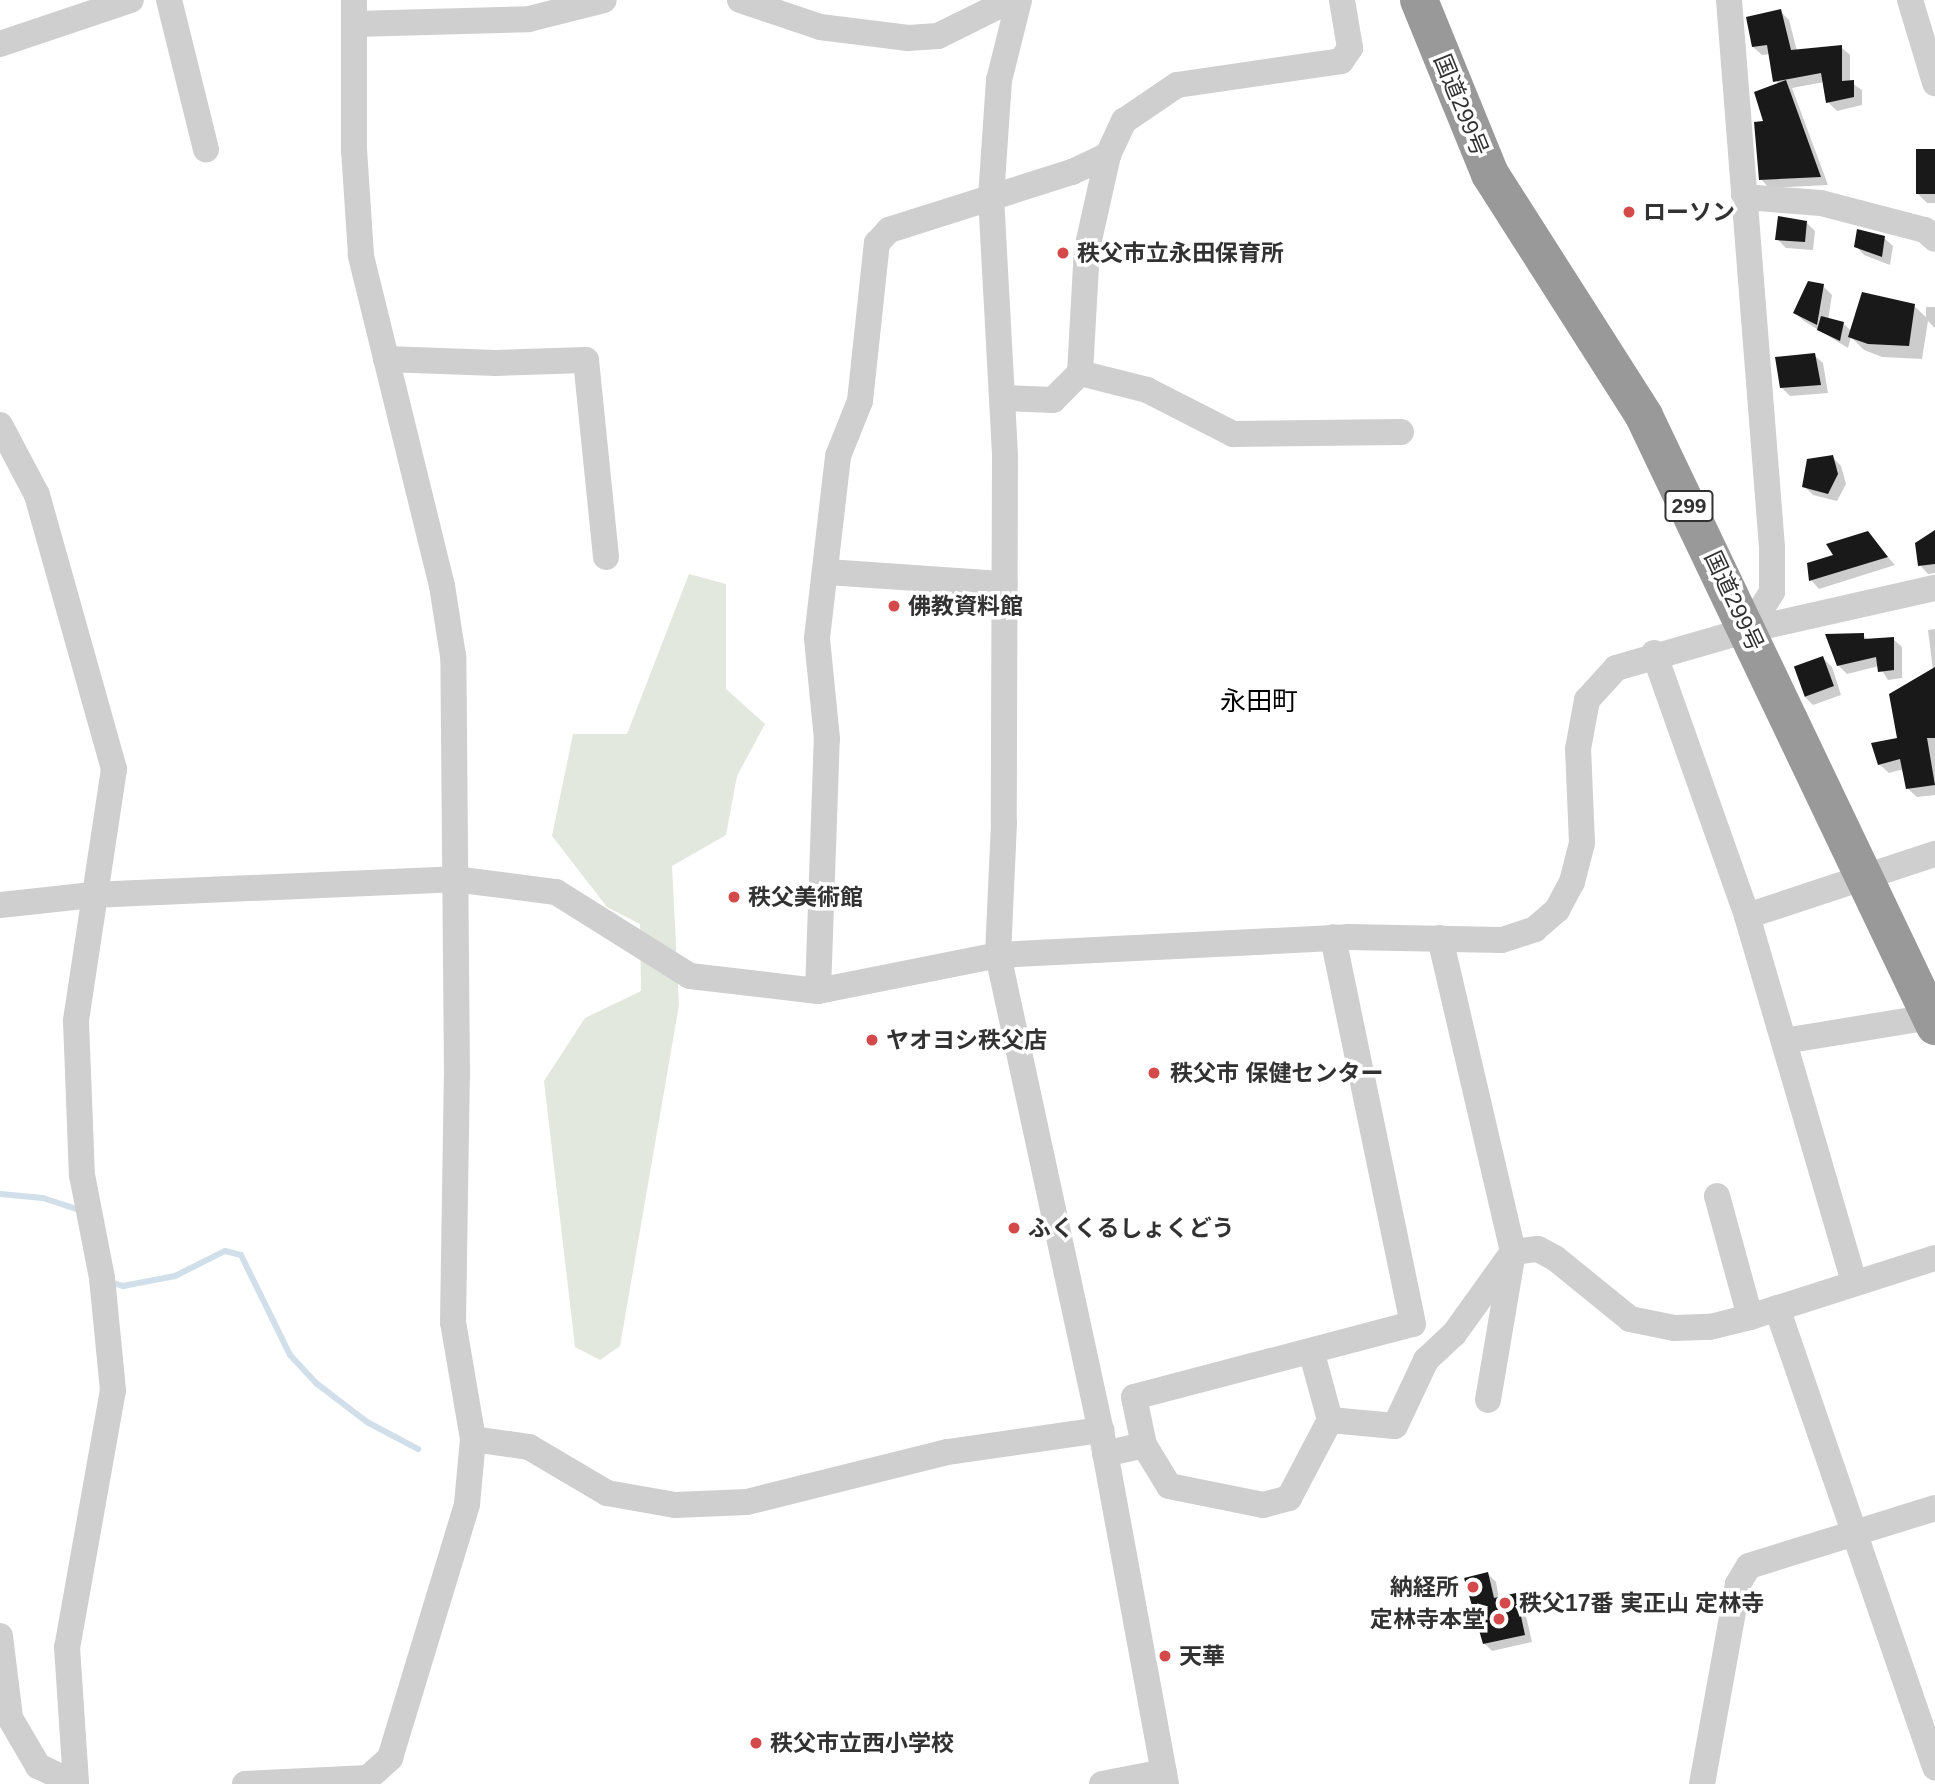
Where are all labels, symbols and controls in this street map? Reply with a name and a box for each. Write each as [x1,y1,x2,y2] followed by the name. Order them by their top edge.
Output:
[1428,50,1494,160] street label: 国道299号
[1643,198,1735,226] place label: ローソン
[1621,204,1637,220] marker: ローソン
[1077,239,1284,267] place label: 秩父市立永田保育所
[1055,245,1071,261] marker: 秩父市立永田保育所
[1663,489,1715,524] road number: 299
[1699,547,1769,655] street label: 国道299号
[908,592,1023,620] place label: 佛教資料館
[886,598,902,614] marker: 佛教資料館
[1220,686,1298,718] district label: 永田町
[748,883,863,911] place label: 秩父美術館
[726,889,742,905] marker: 秩父美術館
[886,1026,1047,1054] place label: ヤオヨシ秩父店
[864,1032,880,1048] marker: ヤオヨシ秩父店
[1170,1059,1383,1087] place label: 秩父市 保健センター
[1144,1063,1164,1083] marker: 秩父市 保健センター
[1028,1214,1235,1242] place label: ふくくるしょくどう
[1006,1220,1022,1236] marker: ふくくるしょくどう
[1390,1573,1459,1601] place label: 納経所
[1465,1579,1481,1595] marker: 納経所
[1519,1589,1764,1617] place label: 秩父17番 実正山 定林寺
[1497,1595,1513,1611] marker: 秩父17番 実正山 定林寺
[1370,1605,1485,1633] place label: 定林寺本堂
[1491,1611,1507,1627] marker: 定林寺本堂
[1179,1642,1225,1670] place label: 天華
[1157,1648,1173,1664] marker: 天華
[770,1729,954,1757] place label: 秩父市立西小学校
[748,1735,764,1751] marker: 秩父市立西小学校

